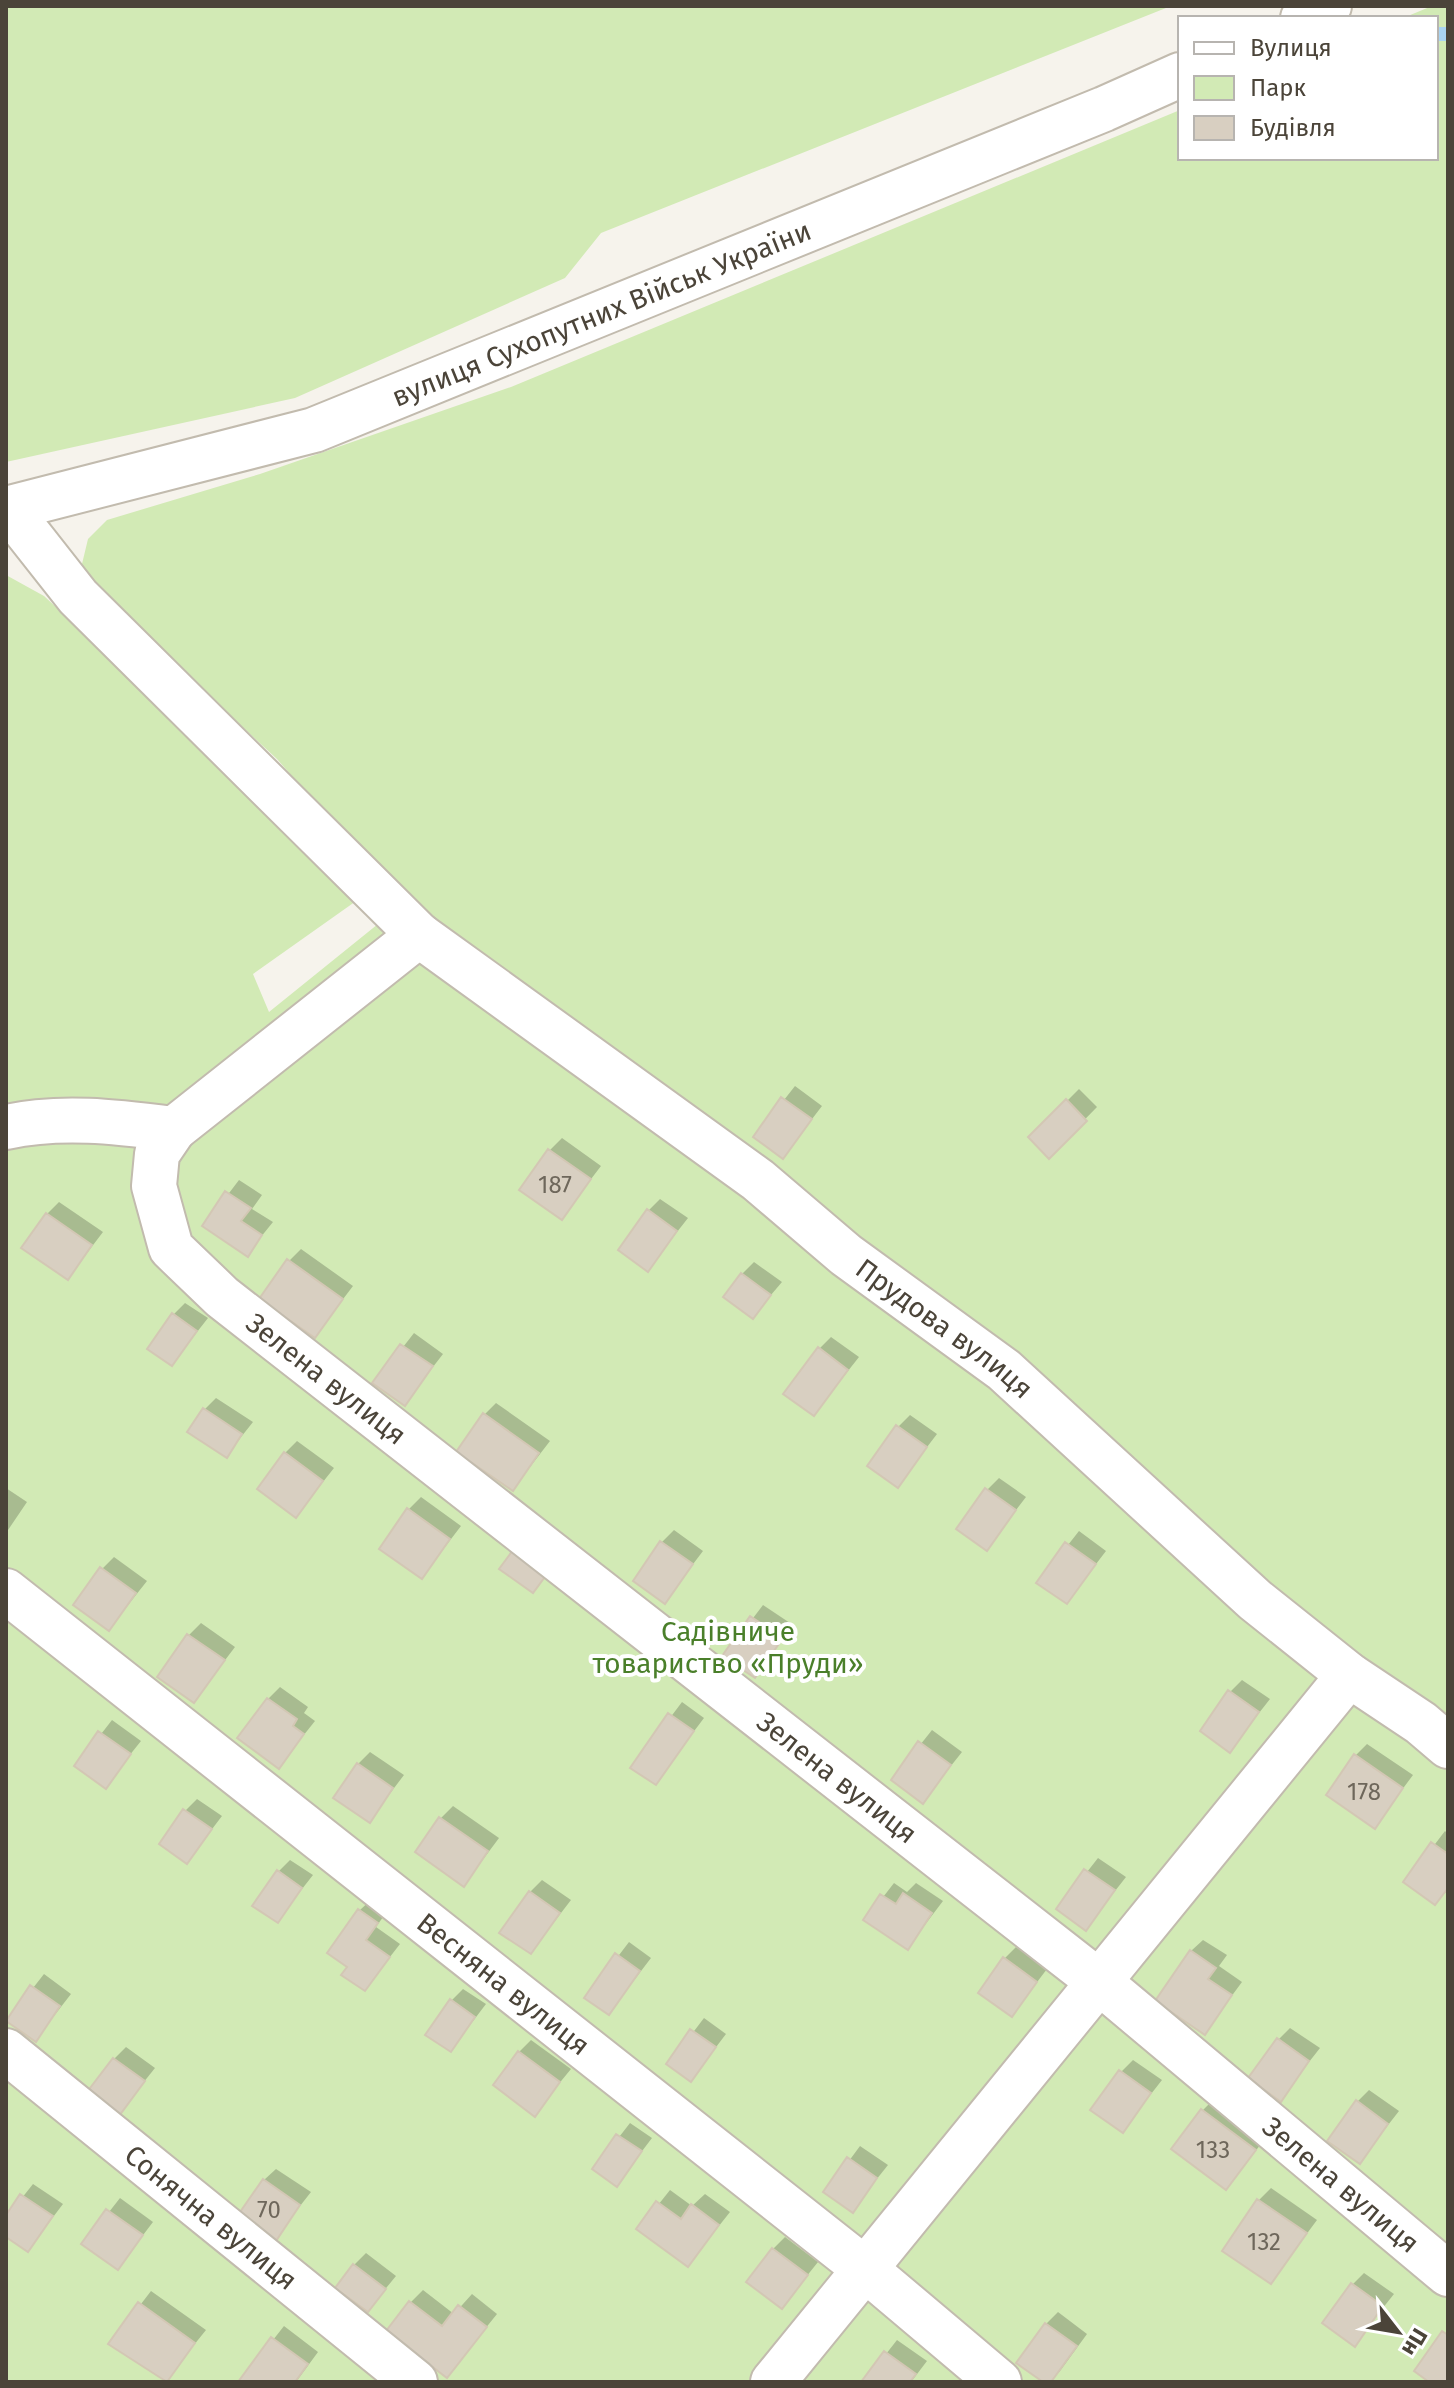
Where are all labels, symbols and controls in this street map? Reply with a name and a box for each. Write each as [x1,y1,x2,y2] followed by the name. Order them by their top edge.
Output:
[1178,16,1438,160] legend
[1250,34,1332,62] text: Вулиця
[1250,74,1307,102] text: Парк
[1250,114,1336,142] text: Будівля
[387,213,816,413] street label: вулиця Сухопутних Військ України
[538,1171,572,1199] house number: 187
[850,1251,1040,1405] street label: Прудова вулиця
[240,1306,413,1451] street label: Зелена вулиця
[592,1615,864,1680] park label: Садівниче товариство «Пруди»
[751,1705,924,1850] street label: Зелена вулиця
[1347,1778,1381,1806] house number: 178
[411,1906,597,2062] street label: Весняна вулиця
[1256,2110,1426,2260] street label: Зелена вулиця
[1196,2136,1230,2164] house number: 133
[118,2138,304,2297] street label: Сонячна вулиця
[257,2196,281,2224] house number: 70
[1247,2228,1281,2256] house number: 132
[1358,2292,1438,2372] north arrow
[1396,2323,1433,2361] text: Пн

